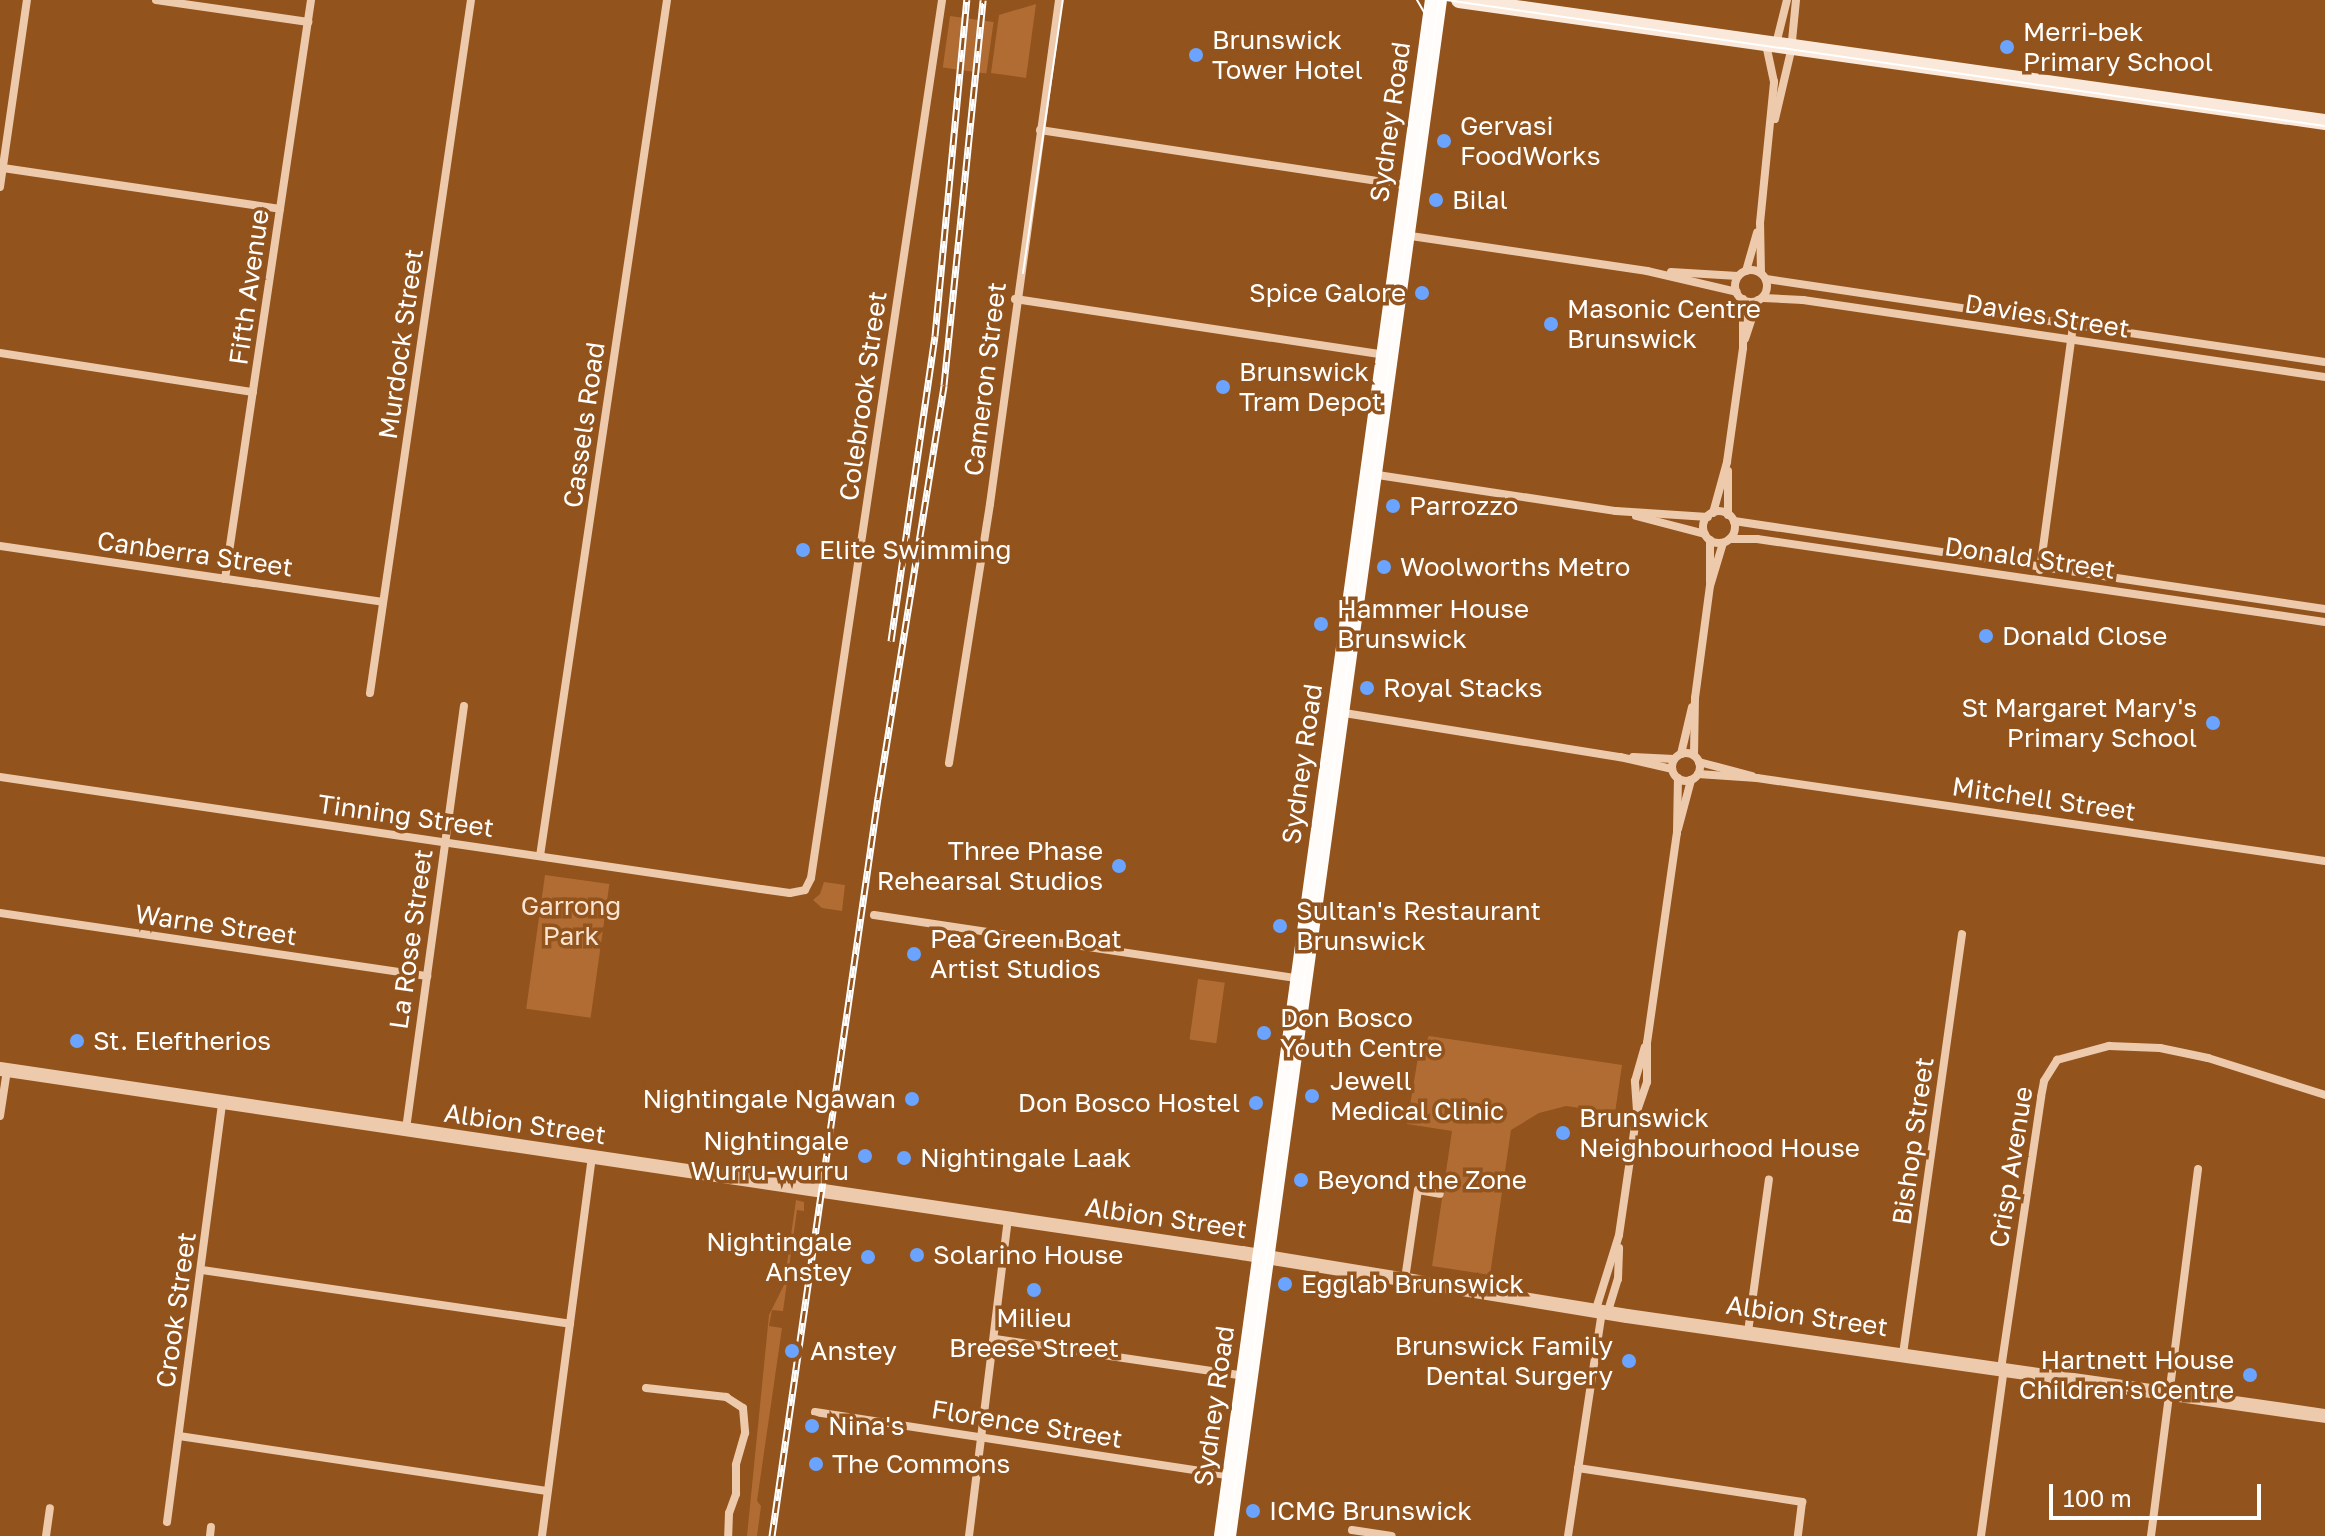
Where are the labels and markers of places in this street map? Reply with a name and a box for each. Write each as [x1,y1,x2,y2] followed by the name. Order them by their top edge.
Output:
[2023,16,2213,78] place label: Merri-bek Primary School
[1212,24,1363,86] place label: Brunswick Tower Hotel
[1998,38,2016,56] marker: Merri-bek Primary School
[1187,46,1205,64] marker: Brunswick Tower Hotel
[1460,110,1601,172] place label: Gervasi FoodWorks
[1435,132,1453,150] marker: Gervasi FoodWorks
[1452,184,1508,216] place label: Bilal
[1427,191,1445,209] marker: Bilal
[1249,277,1406,309] place label: Spice Galore
[1413,284,1431,302] marker: Spice Galore
[1567,293,1761,354] place label: Masonic Centre Brunswick
[1542,315,1560,333] marker: Masonic Centre Brunswick
[1239,356,1382,418] place label: Brunswick Tram Depot
[1214,378,1232,396] marker: Brunswick Tram Depot
[1409,490,1518,522] place label: Parrozzo
[1384,497,1402,515] marker: Parrozzo
[819,534,1012,566] place label: Elite Swimming
[794,541,812,559] marker: Elite Swimming
[1400,551,1630,583] place label: Woolworths Metro
[1375,558,1393,576] marker: Woolworths Metro
[1337,593,1529,654] place label: Hammer House Brunswick
[1312,615,1330,633] marker: Hammer House Brunswick
[2002,620,2167,652] place label: Donald Close
[1977,627,1995,645] marker: Donald Close
[1383,672,1543,704] place label: Royal Stacks
[1358,679,1376,697] marker: Royal Stacks
[1961,692,2197,754] place label: St Margaret Mary's Primary School
[2204,714,2222,732] marker: St Margaret Mary's Primary School
[877,835,1103,896] place label: Three Phase Rehearsal Studios
[1110,857,1128,875] marker: Three Phase Rehearsal Studios
[1296,895,1541,956] place label: Sultan's Restaurant Brunswick
[1271,917,1289,935] marker: Sultan's Restaurant Brunswick
[930,923,1122,984] place label: Pea Green Boat Artist Studios
[905,945,923,963] marker: Pea Green Boat Artist Studios
[1280,1002,1443,1064] place label: Don Bosco Youth Centre
[1255,1024,1273,1042] marker: Don Bosco Youth Centre
[93,1025,271,1057] place label: St. Eleftherios
[68,1032,86,1050] marker: St. Eleftherios
[1330,1065,1504,1126] place label: Jewell Medical Clinic
[642,1083,896,1115] place label: Nightingale Ngawan
[1301,1085,1323,1107] marker: Jewell Medical Clinic
[1018,1087,1240,1119] place label: Don Bosco Hostel
[903,1090,921,1108] marker: Nightingale Ngawan
[1247,1094,1265,1112] marker: Don Bosco Hostel
[1579,1102,1860,1164] place label: Brunswick Neighbourhood House
[1554,1124,1572,1142] marker: Brunswick Neighbourhood House
[690,1125,849,1186] place label: Nightingale Wurru-wurru
[920,1142,1131,1174] place label: Nightingale Laak
[856,1147,874,1165] marker: Nightingale Wurru-wurru
[895,1149,913,1167] marker: Nightingale Laak
[1317,1164,1527,1196] place label: Beyond the Zone
[1292,1171,1310,1189] marker: Beyond the Zone
[706,1226,852,1288] place label: Nightingale Anstey
[933,1239,1123,1271] place label: Solarino House
[908,1246,926,1264] marker: Solarino House
[859,1248,877,1266] marker: Nightingale Anstey
[1301,1268,1524,1300] place label: Egglab Brunswick
[1276,1275,1294,1293] marker: Egglab Brunswick
[1025,1281,1043,1299] marker: Milieu Breese Street
[949,1302,1119,1364] place label: Milieu Breese Street
[1395,1330,1613,1392] place label: Brunswick Family Dental Surgery
[810,1335,897,1367] place label: Anstey
[781,1340,803,1362] marker: Anstey
[2019,1344,2234,1406] place label: Hartnett House Children's Centre
[1620,1352,1638,1370] marker: Brunswick Family Dental Surgery
[2241,1366,2259,1384] marker: Hartnett House Children's Centre
[828,1410,905,1442] place label: Nina's
[803,1417,821,1435] marker: Nina's
[832,1448,1010,1480] place label: The Commons
[807,1455,825,1473] marker: The Commons
[1269,1495,1472,1527] place label: ICMG Brunswick
[1244,1502,1262,1520] marker: ICMG Brunswick

